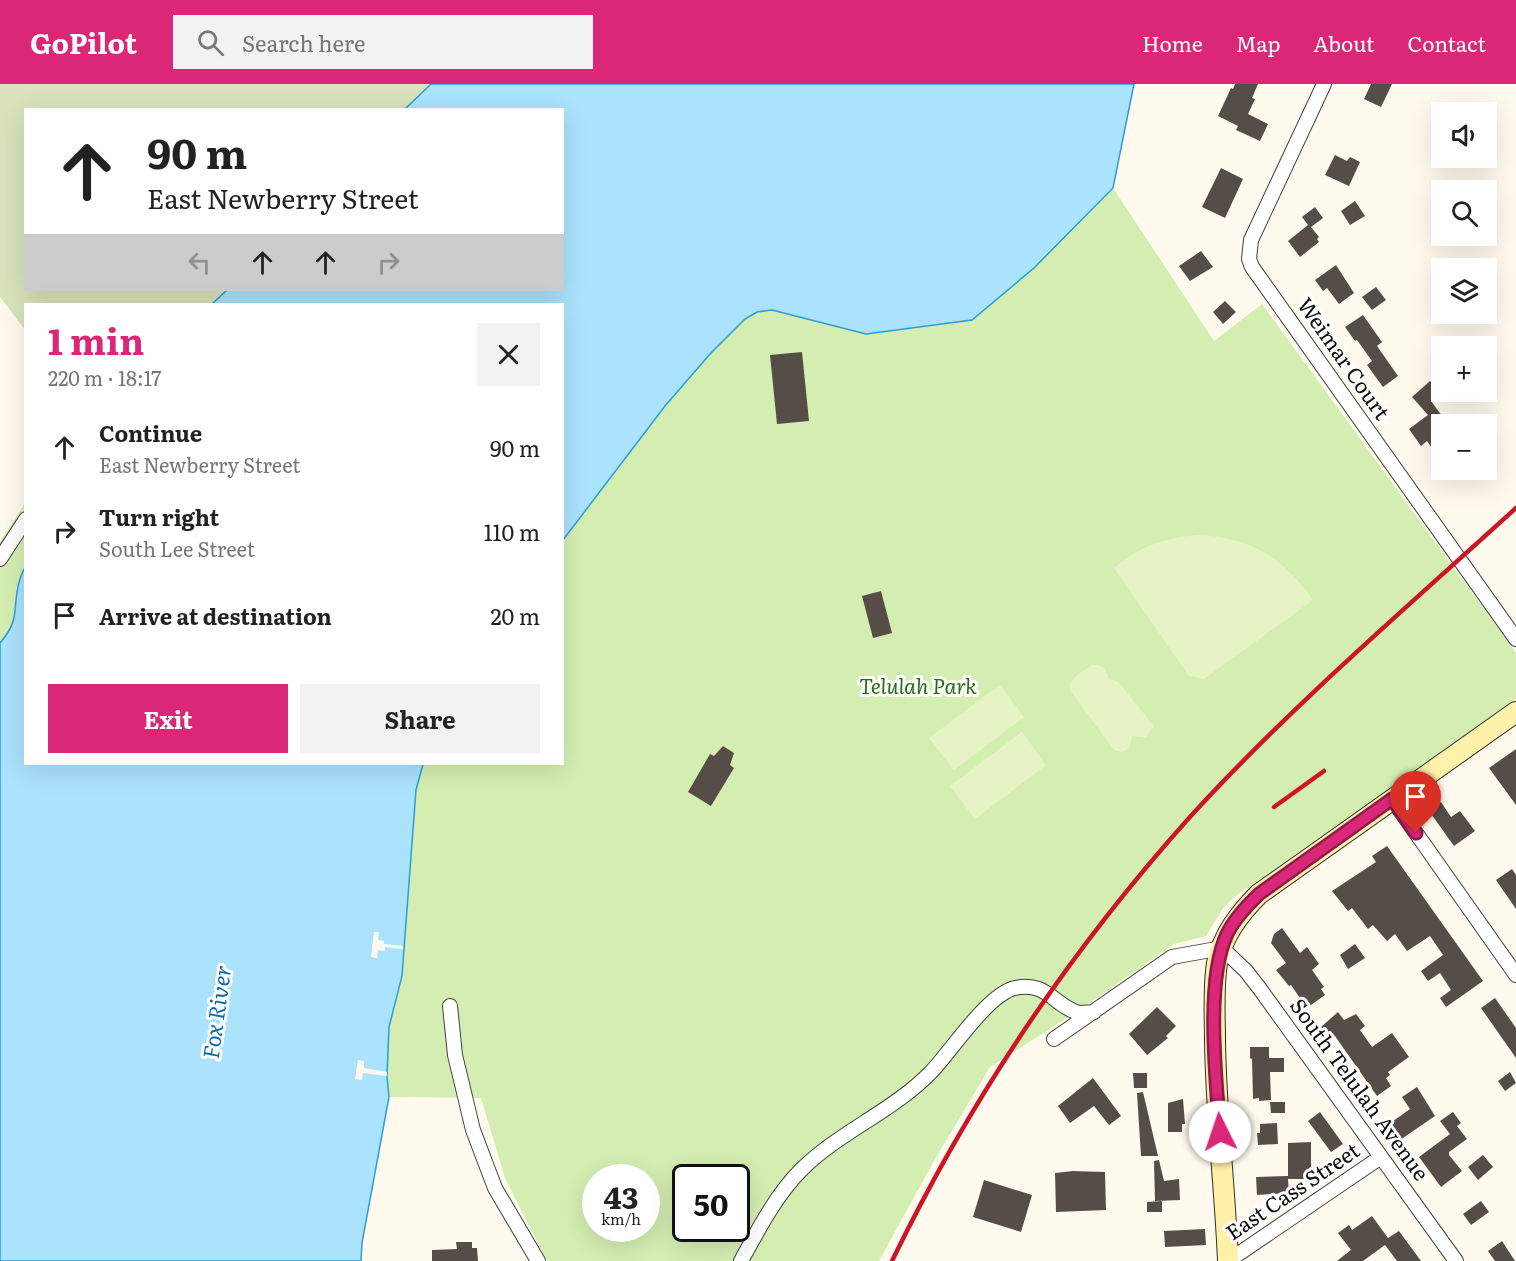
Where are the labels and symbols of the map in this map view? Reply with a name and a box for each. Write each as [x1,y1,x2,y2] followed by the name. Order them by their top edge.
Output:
[1291,290,1399,426] street label: Weimar Court
[859,669,977,700] park label: Telulah Park
[1390,771,1441,833] pin
[193,963,238,1061] water label: Fox River
[1284,991,1438,1186] street label: South Telulah Avenue
[1188,1100,1252,1164] position arrow
[1219,1133,1365,1246] street label: East Cass Street
[672,1164,750,1242] speed limit sign: 50

